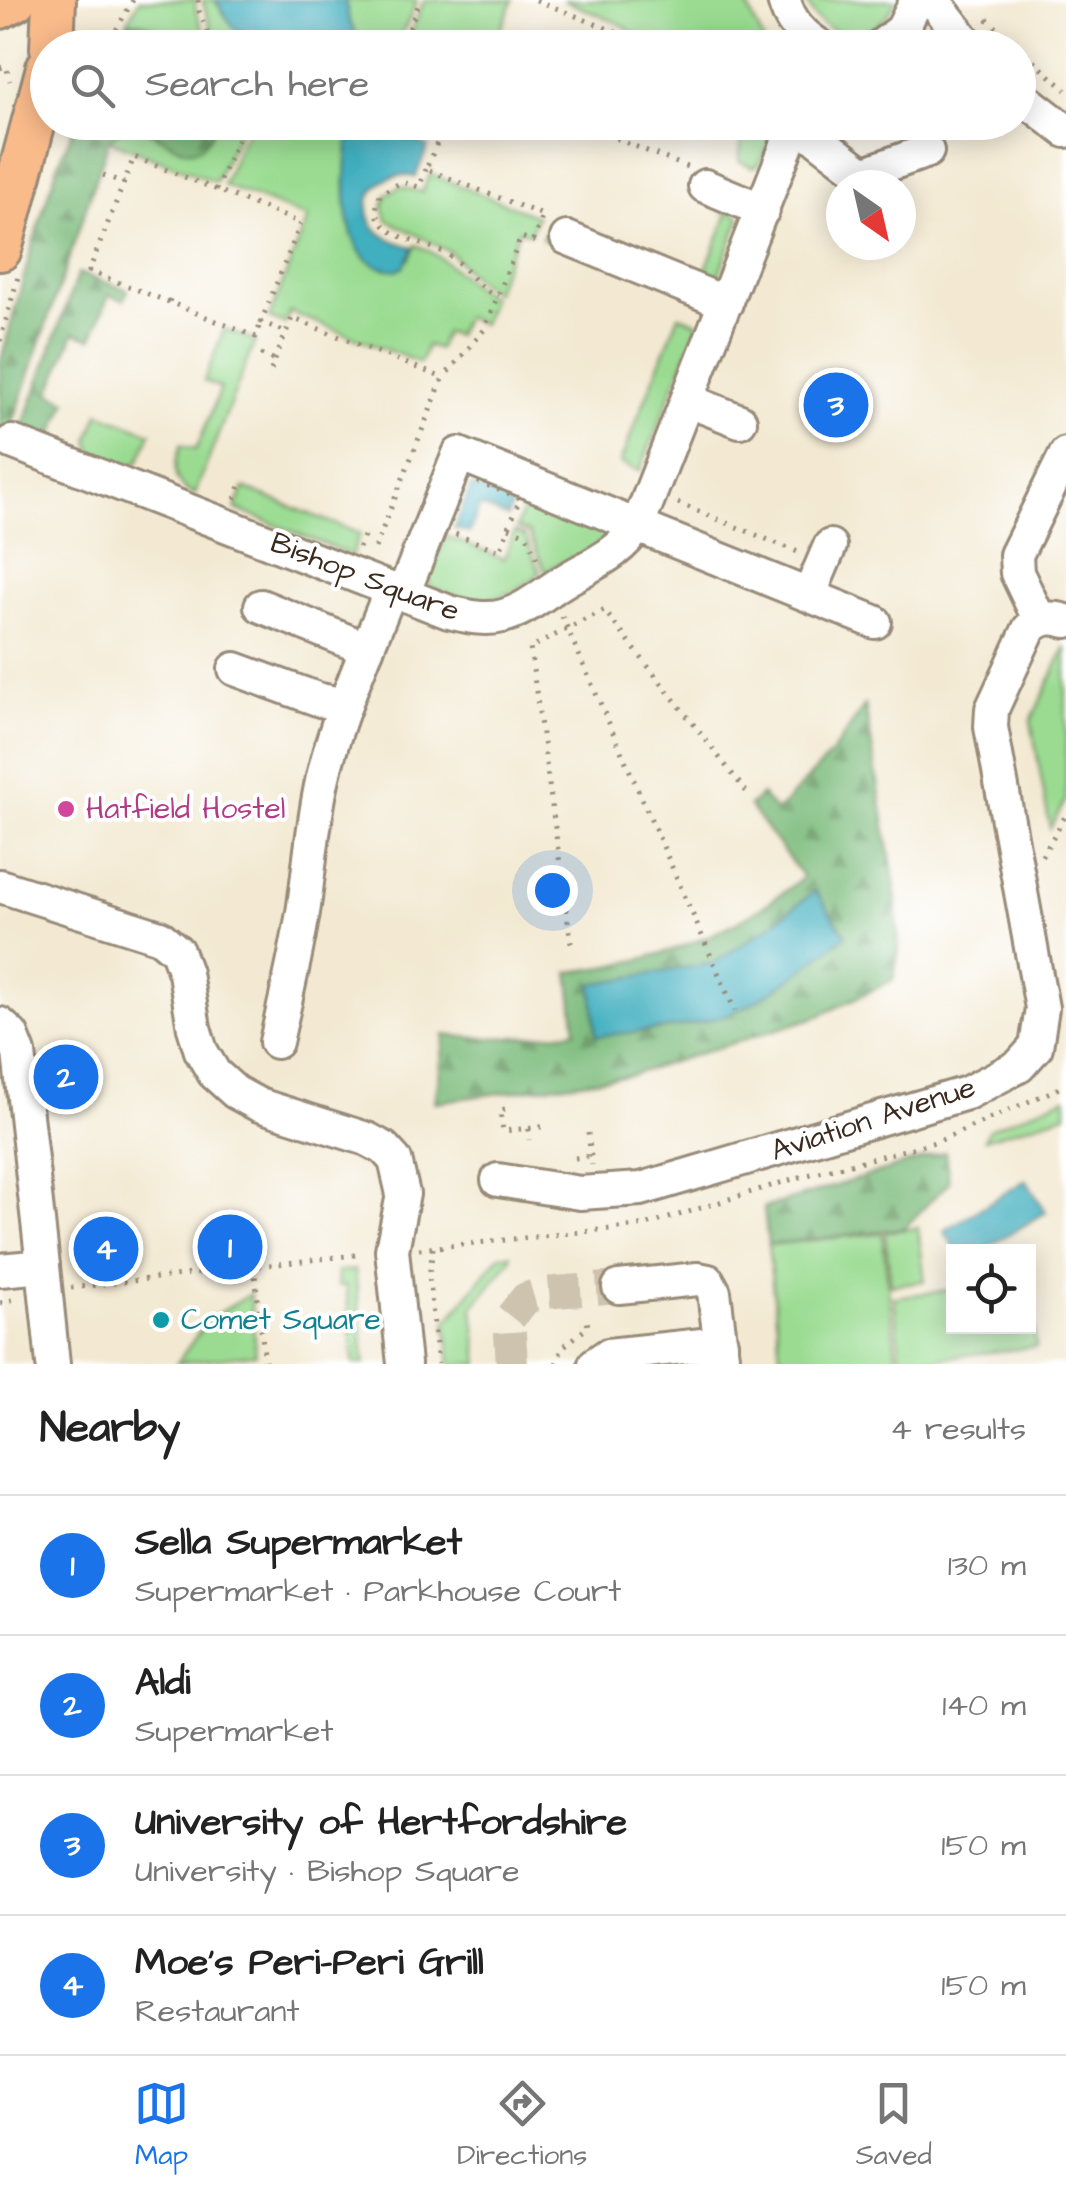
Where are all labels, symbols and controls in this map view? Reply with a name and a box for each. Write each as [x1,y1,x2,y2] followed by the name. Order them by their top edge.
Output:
[30,30,1036,140] search box
[65,58,120,113] icon: search
[145,59,369,111] text: Search here
[826,170,916,260] north arrow
[804,368,868,442] pin: 3
[264,522,466,632] street label: Bishop Square
[86,788,285,830] place label: Hatfield Hostel
[55,798,77,820] marker: Hatfield Hostel
[527,865,578,916] your location
[34,1040,98,1114] pin: 2
[765,1066,981,1172] street label: Aviation Avenue
[198,1210,262,1284] pin: 1
[74,1212,138,1286] pin: 4
[946,1244,1036,1334] map controls
[946,1244,1036,1334] button: locate
[181,1299,381,1341] place label: Comet Square
[150,1309,172,1331] marker: Comet Square
[40,1400,180,1458] text: Nearby
[890,1407,1026,1452] text: 4 results
[135,1517,462,1569] text: Sella Supermarket
[70,1543,75,1588] text: 1
[948,1543,1026,1588] text: 130 m
[135,1569,621,1614] text: Supermarket · Parkhouse Court
[135,1657,191,1709] text: Aldi
[63,1683,82,1728] text: 2
[942,1683,1026,1728] text: 140 m
[135,1709,333,1754] text: Supermarket
[135,1797,627,1849] text: University of Hertfordshire
[64,1823,81,1868] text: 3
[941,1823,1026,1868] text: 150 m
[135,1849,520,1894] text: University · Bishop Square
[135,1937,484,1989] text: Moe's Peri-Peri Grill
[62,1963,83,2008] text: 4
[941,1963,1026,2008] text: 150 m
[135,1989,300,2034] text: Restaurant
[134,2076,189,2175] tab: Map
[457,2076,587,2175] tab: Directions
[856,2076,932,2175] tab: Saved

